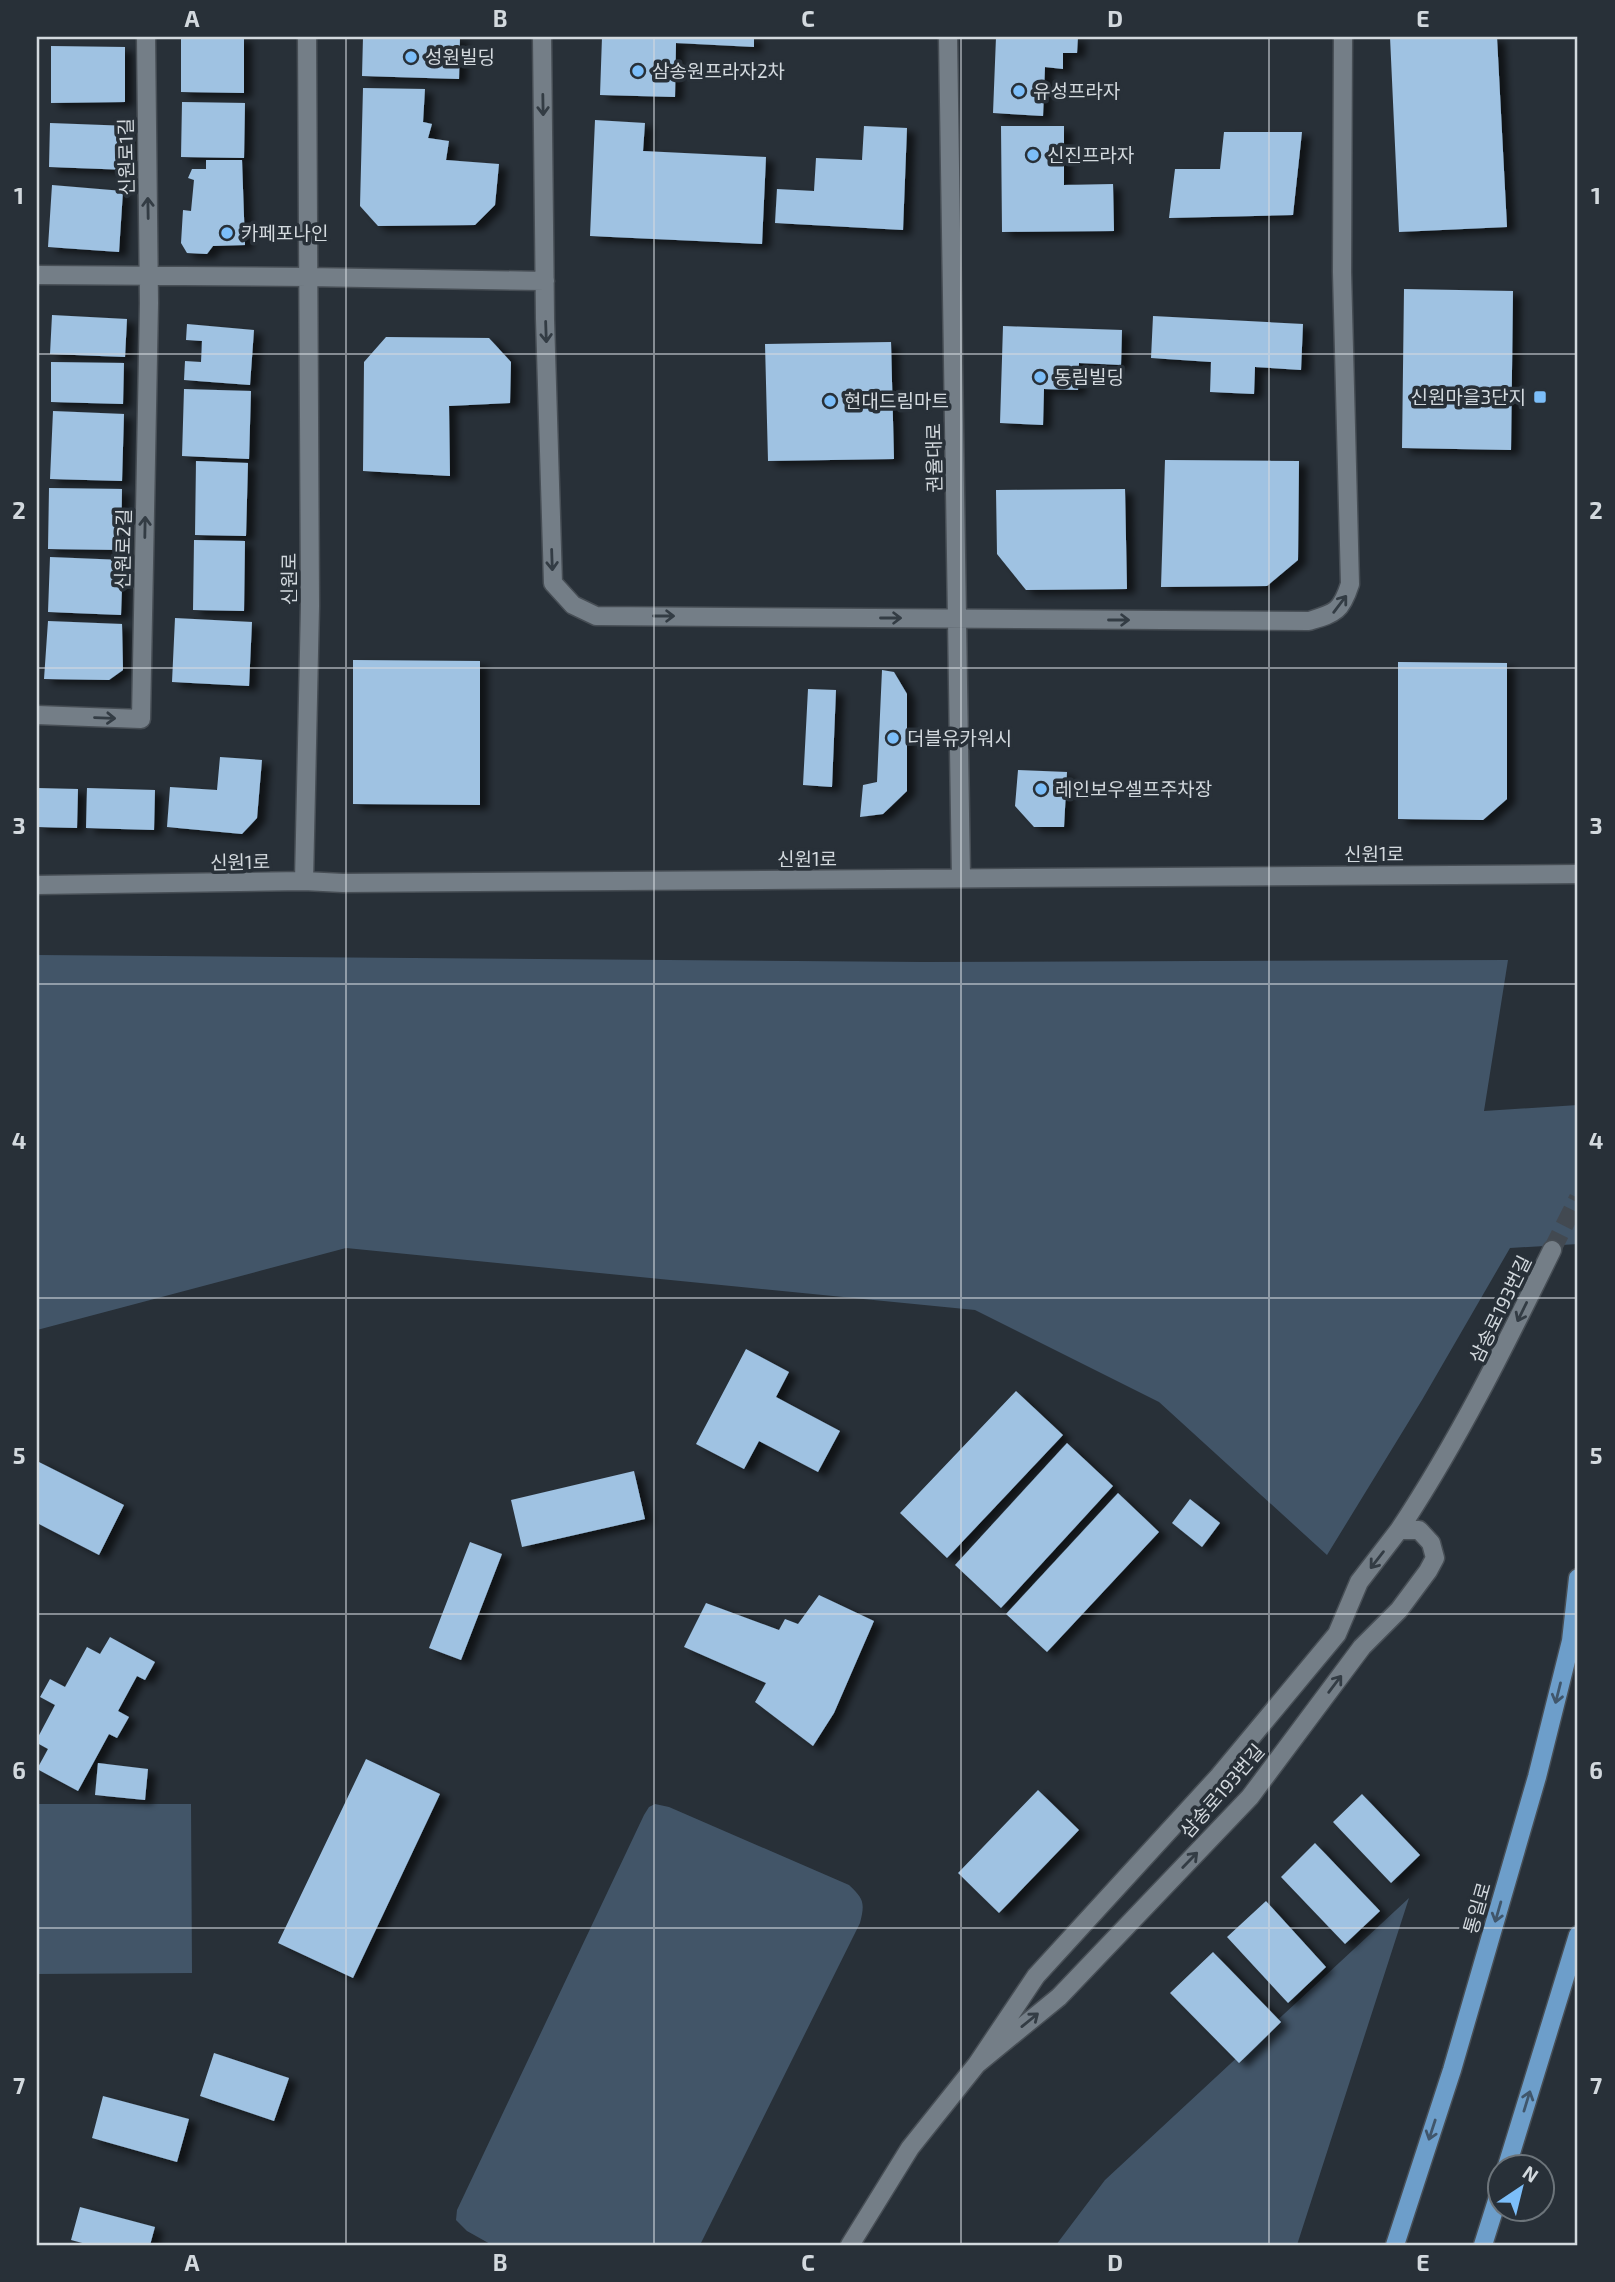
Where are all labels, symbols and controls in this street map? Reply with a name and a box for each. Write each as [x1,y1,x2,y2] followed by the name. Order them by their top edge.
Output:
[184,4,200,32] text: A
[493,4,507,32] text: B
[801,4,815,32] text: C
[1107,4,1123,32] text: D
[1416,4,1430,32] text: E
[425,45,495,68] place label: 성원빌딩
[403,49,419,65] marker: 성원빌딩
[652,59,785,82] place label: 삼송원프라자2차
[630,63,646,79] marker: 삼송원프라자2차
[1033,79,1120,102] place label: 유성프라자
[1011,83,1027,99] marker: 유성프라자
[536,93,550,116] one-way arrow
[113,118,138,196] street label: 신원로1길
[1047,143,1134,166] place label: 신진프라자
[1025,147,1041,163] marker: 신진프라자
[14,181,24,209] text: 1
[1591,181,1601,209] text: 1
[141,197,155,220] one-way arrow
[241,221,328,244] place label: 카페포나인
[219,225,235,241] marker: 카페포나인
[539,321,552,344] one-way arrow
[1054,365,1124,388] place label: 동림빌딩
[1032,369,1048,385] marker: 동림빌딩
[1411,385,1526,408] place label: 신원마을3단지
[844,389,949,412] place label: 현대드림마트
[1532,389,1548,405] marker: 신원마을3단지
[822,393,838,409] marker: 현대드림마트
[921,423,946,493] street label: 권율대로
[12,496,26,524] text: 2
[1589,496,1603,524] text: 2
[110,508,135,589] street label: 신원로2길
[138,516,151,539] one-way arrow
[546,548,559,571] one-way arrow
[277,553,300,605] street label: 신원로
[1332,594,1347,613] one-way arrow
[652,610,675,623] one-way arrow
[880,611,903,625] one-way arrow
[1107,613,1130,627] one-way arrow
[93,711,116,724] one-way arrow
[907,726,1012,749] place label: 더블유카워시
[885,730,901,746] marker: 더블유카워시
[1055,777,1212,800] place label: 레인보우셀프주차장
[1033,781,1049,797] marker: 레인보우셀프주차장
[12,811,26,839] text: 3
[1589,811,1603,839] text: 3
[1344,842,1404,865] street label: 신원1로
[777,847,837,870] street label: 신원1로
[210,849,270,874] street label: 신원1로
[12,1126,26,1154] text: 4
[1589,1126,1603,1154] text: 4
[1464,1251,1535,1366] street label: 삼송로193번길
[1515,1301,1528,1322] one-way arrow
[13,1441,25,1469] text: 5
[1590,1441,1602,1469] text: 5
[1369,1550,1384,1568] one-way arrow
[1327,1676,1342,1694] one-way arrow
[1551,1681,1564,1704] one-way arrow
[1175,1739,1268,1842] street label: 삼송로193번길
[12,1756,26,1784] text: 6
[1589,1756,1603,1784] text: 6
[1182,1851,1199,1868] one-way arrow
[1458,1879,1495,1936] street label: 통일로
[1490,1901,1503,1923] one-way arrow
[1020,2013,1038,2028] one-way arrow
[13,2071,25,2099] text: 7
[1590,2071,1602,2099] text: 7
[1522,2091,1535,2113] one-way arrow
[1425,2119,1438,2141] one-way arrow
[1486,2152,1556,2222] north arrow
[1519,2160,1543,2187] text: N
[184,2248,200,2276] text: A
[493,2248,507,2276] text: B
[801,2248,815,2276] text: C
[1107,2248,1123,2276] text: D
[1416,2248,1430,2276] text: E

